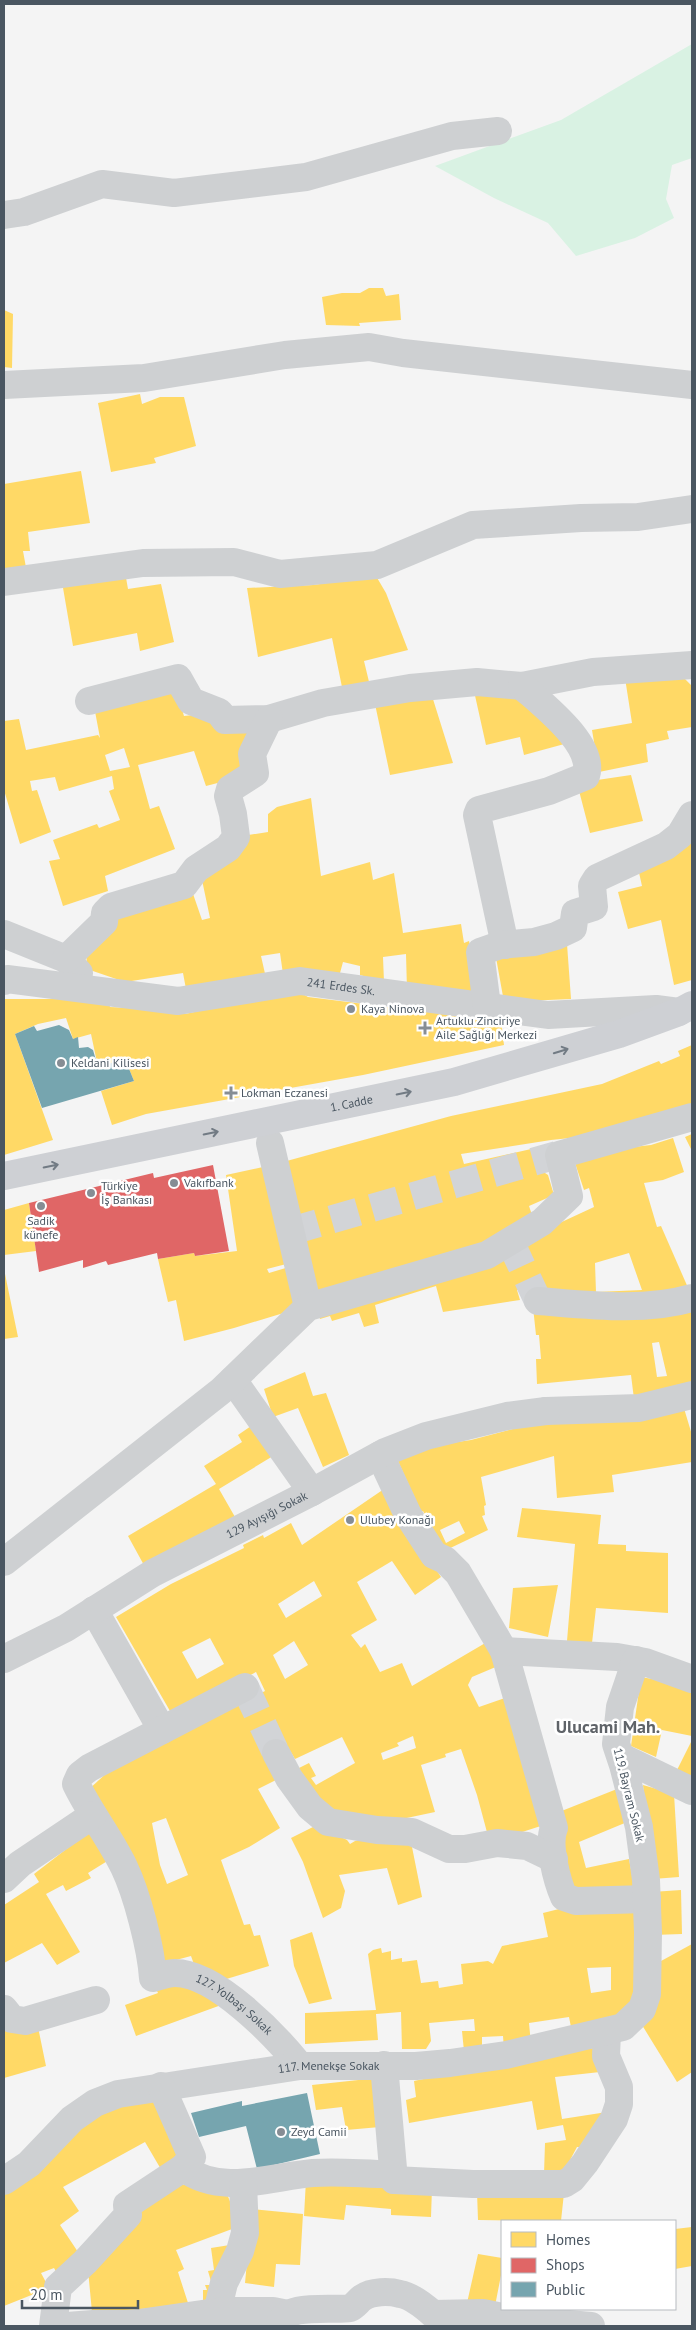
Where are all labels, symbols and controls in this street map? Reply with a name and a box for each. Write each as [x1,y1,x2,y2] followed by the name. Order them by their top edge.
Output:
[306,974,376,998] street label: 241 Erdes Sk.
[361,1001,425,1016] place label: Kaya Ninova
[345,1003,357,1015] marker: Kaya Ninova
[436,1013,537,1042] place label: Artuklu Zinciriye Aile Sağlığı Merkezi
[418,1021,432,1035] marker: Artuklu Zinciriye Aile Sağlığı Merkezi
[553,1046,569,1056] one-way arrow
[71,1055,149,1070] place label: Keldani Kilisesi
[55,1057,67,1069] marker: Keldani Kilisesi
[241,1085,328,1100] place label: Lokman Eczanesi
[225,1087,237,1099] marker: Lokman Eczanesi
[395,1088,411,1097] one-way arrow
[329,1091,374,1115] street label: 1. Cadde
[202,1128,218,1138] one-way arrow
[43,1161,59,1171] one-way arrow
[183,1175,234,1190] place label: Vakıfbank
[168,1177,180,1189] marker: Vakıfbank
[101,1178,152,1207] place label: Türkiye İş Bankası
[85,1187,97,1199] marker: Türkiye İş Bankası
[35,1200,47,1212] marker: Sadik künefe
[24,1213,58,1242] place label: Sadik künefe
[223,1487,310,1542] street label: 129 Ayışığı Sokak
[360,1512,434,1527] place label: Ulubey Konağı
[344,1514,356,1526] marker: Ulubey Konağı
[556,1715,660,1738] district label: Ulucami Mah.
[611,1746,648,1844] street label: 119. Bayram Sokak
[194,1970,276,2038] street label: 127. Yolbaşı Sokak
[277,2058,380,2076] street label: 117. Menekşe Sokak
[291,2124,347,2139] place label: Zeyd Camii
[275,2126,287,2138] marker: Zeyd Camii
[501,2220,676,2310] legend
[546,2230,590,2249] text: Homes
[546,2255,585,2274] text: Shops
[22,2278,139,2310] scale bar
[546,2280,585,2299] text: Public
[30,2285,63,2304] text: 20 m

